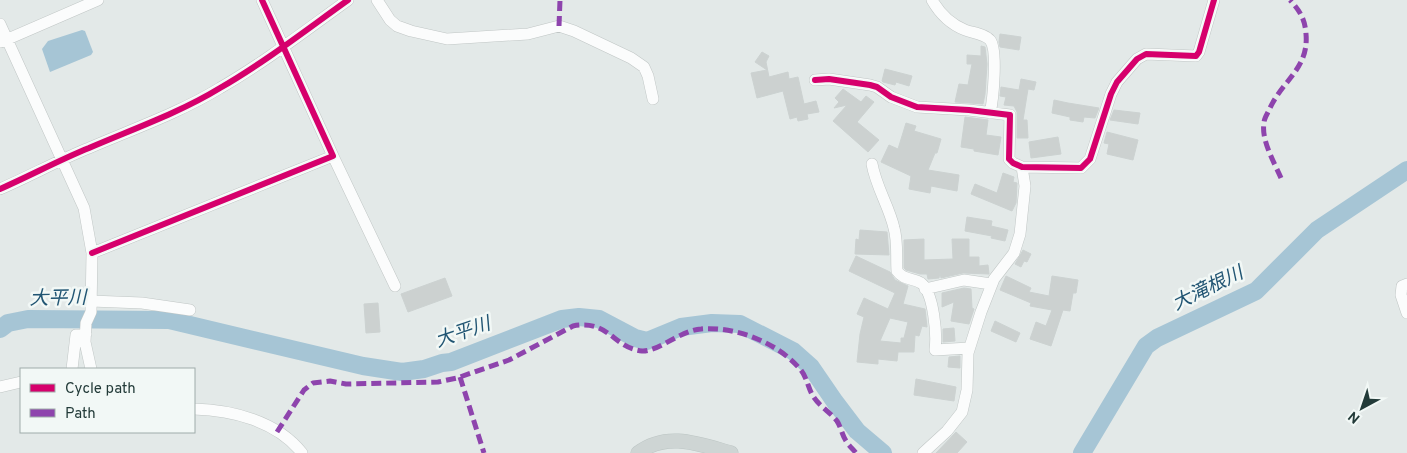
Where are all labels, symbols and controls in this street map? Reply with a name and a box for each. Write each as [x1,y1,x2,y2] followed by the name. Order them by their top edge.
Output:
[1169,261,1249,316] water label: 大滝根川
[29,286,89,311] water label: 大平川
[432,312,496,354] water label: 大平川
[20,368,195,433] legend
[65,380,136,399] text: Cycle path
[1337,383,1387,433] north arrow
[65,405,96,424] text: Path
[1345,407,1364,427] text: N

